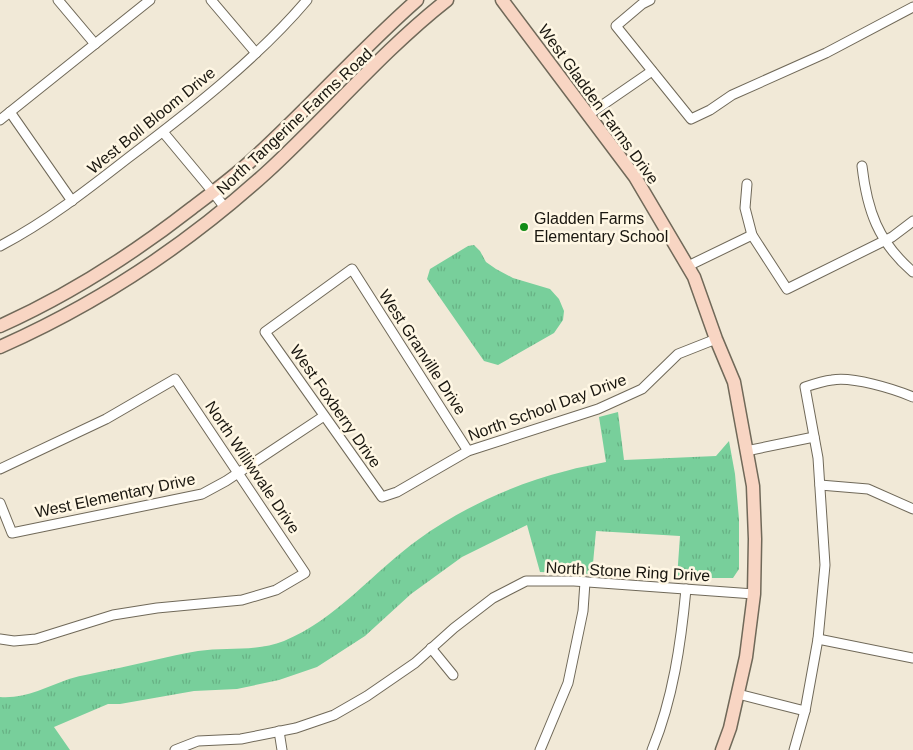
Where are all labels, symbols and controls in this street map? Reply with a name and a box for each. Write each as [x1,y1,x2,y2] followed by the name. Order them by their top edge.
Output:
[535,21,662,187] street label: West Gladden Farms Drive
[213,45,375,198] street label: North Tangerine Farms Road
[84,64,218,177] street label: West Boll Bloom Drive
[534,210,668,245] place label: Gladden Farms Elementary School
[518,221,530,233] marker: Gladden Farms Elementary School
[376,287,469,418] street label: West Granville Drive
[287,342,384,471] street label: West Foxberry Drive
[466,371,629,444] street label: North School Day Drive
[202,398,303,537] street label: North Williwvale Drive
[33,470,197,521] street label: West Elementary Drive
[545,559,711,584] street label: North Stone Ring Drive

